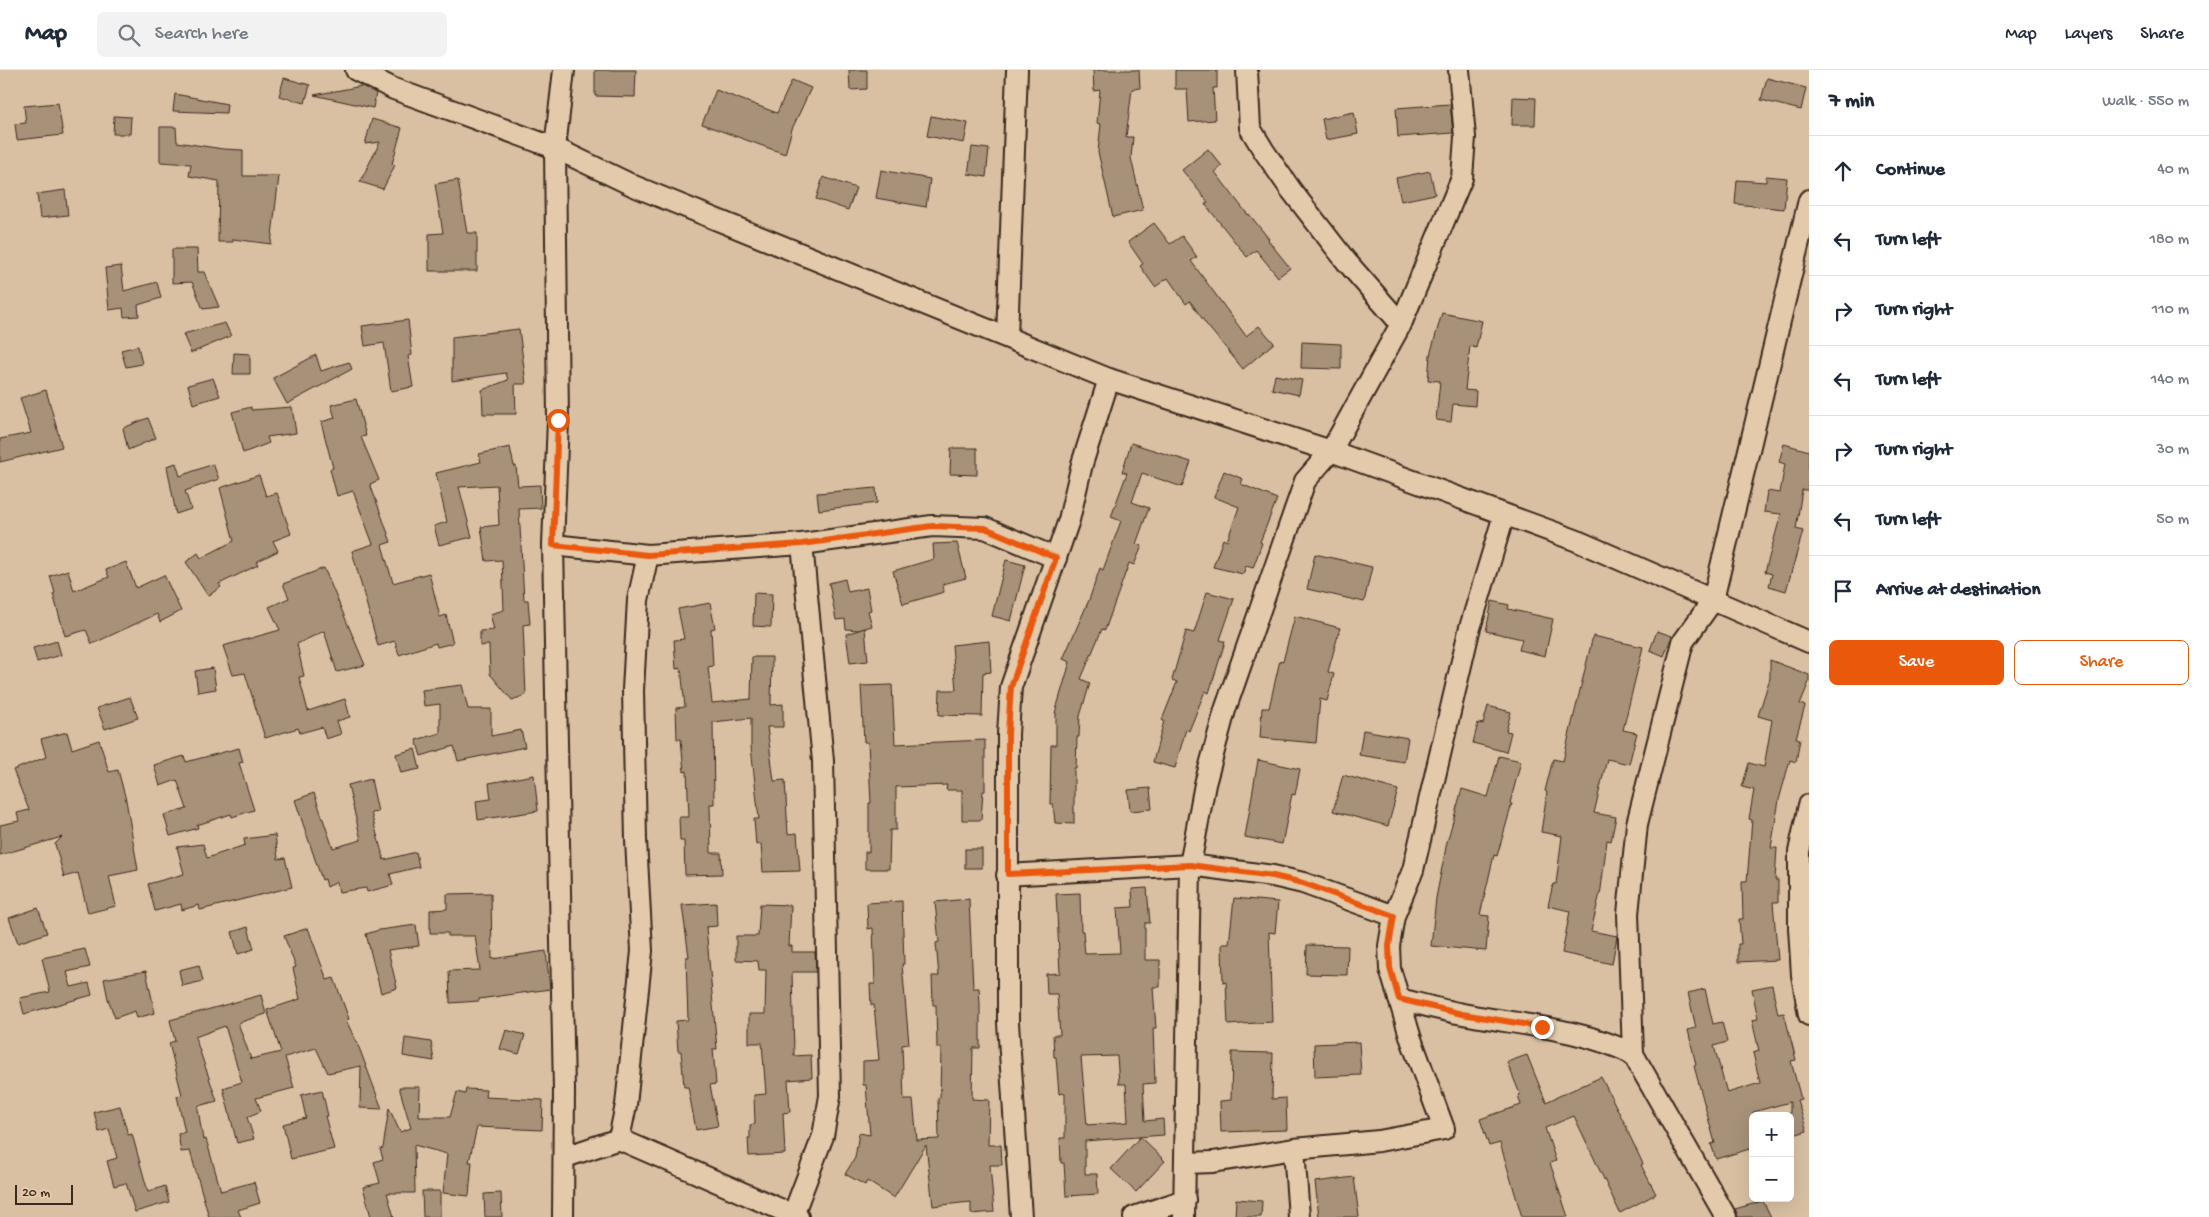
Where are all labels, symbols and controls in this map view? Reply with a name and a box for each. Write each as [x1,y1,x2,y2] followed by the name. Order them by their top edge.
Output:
[97,12,447,57] search box
[25,20,67,49] text: Map
[115,21,143,49] icon: search
[155,23,248,46] text: Search here
[2005,24,2037,45] text: Map
[2065,24,2112,45] text: Layers
[2140,24,2184,45] text: Share
[1829,90,1874,115] text: 7 min
[2102,93,2189,112] text: Walk · 550 m
[1829,157,1857,185] icon: ahead
[1876,159,1945,182] text: Continue
[2157,161,2189,180] text: 40 m
[1829,227,1857,255] icon: left
[1876,229,1940,252] text: Turn left
[2150,231,2189,250] text: 180 m
[1829,297,1857,325] icon: right
[1876,299,1952,322] text: Turn right
[2152,301,2189,320] text: 110 m
[1829,367,1857,395] icon: left
[1876,369,1940,392] text: Turn left
[2151,371,2189,390] text: 140 m
[547,409,570,432] route start
[1829,437,1857,465] icon: right
[1876,439,1952,462] text: Turn right
[2156,441,2189,460] text: 30 m
[1829,507,1857,535] icon: left
[1876,509,1940,532] text: Turn left
[2156,511,2189,530] text: 50 m
[1829,577,1857,605] icon: arrive
[1876,579,2040,602] text: Arrive at destination
[1829,640,2004,685] button: Save
[2014,640,2189,685] button: Share
[1531,1016,1554,1039] route end
[1749,1112,1794,1202] map controls
[1749,1112,1794,1157] button: +
[1749,1157,1794,1202] button: −
[15,1182,72,1205] scale bar
[22,1185,50,1202] text: 20 m

